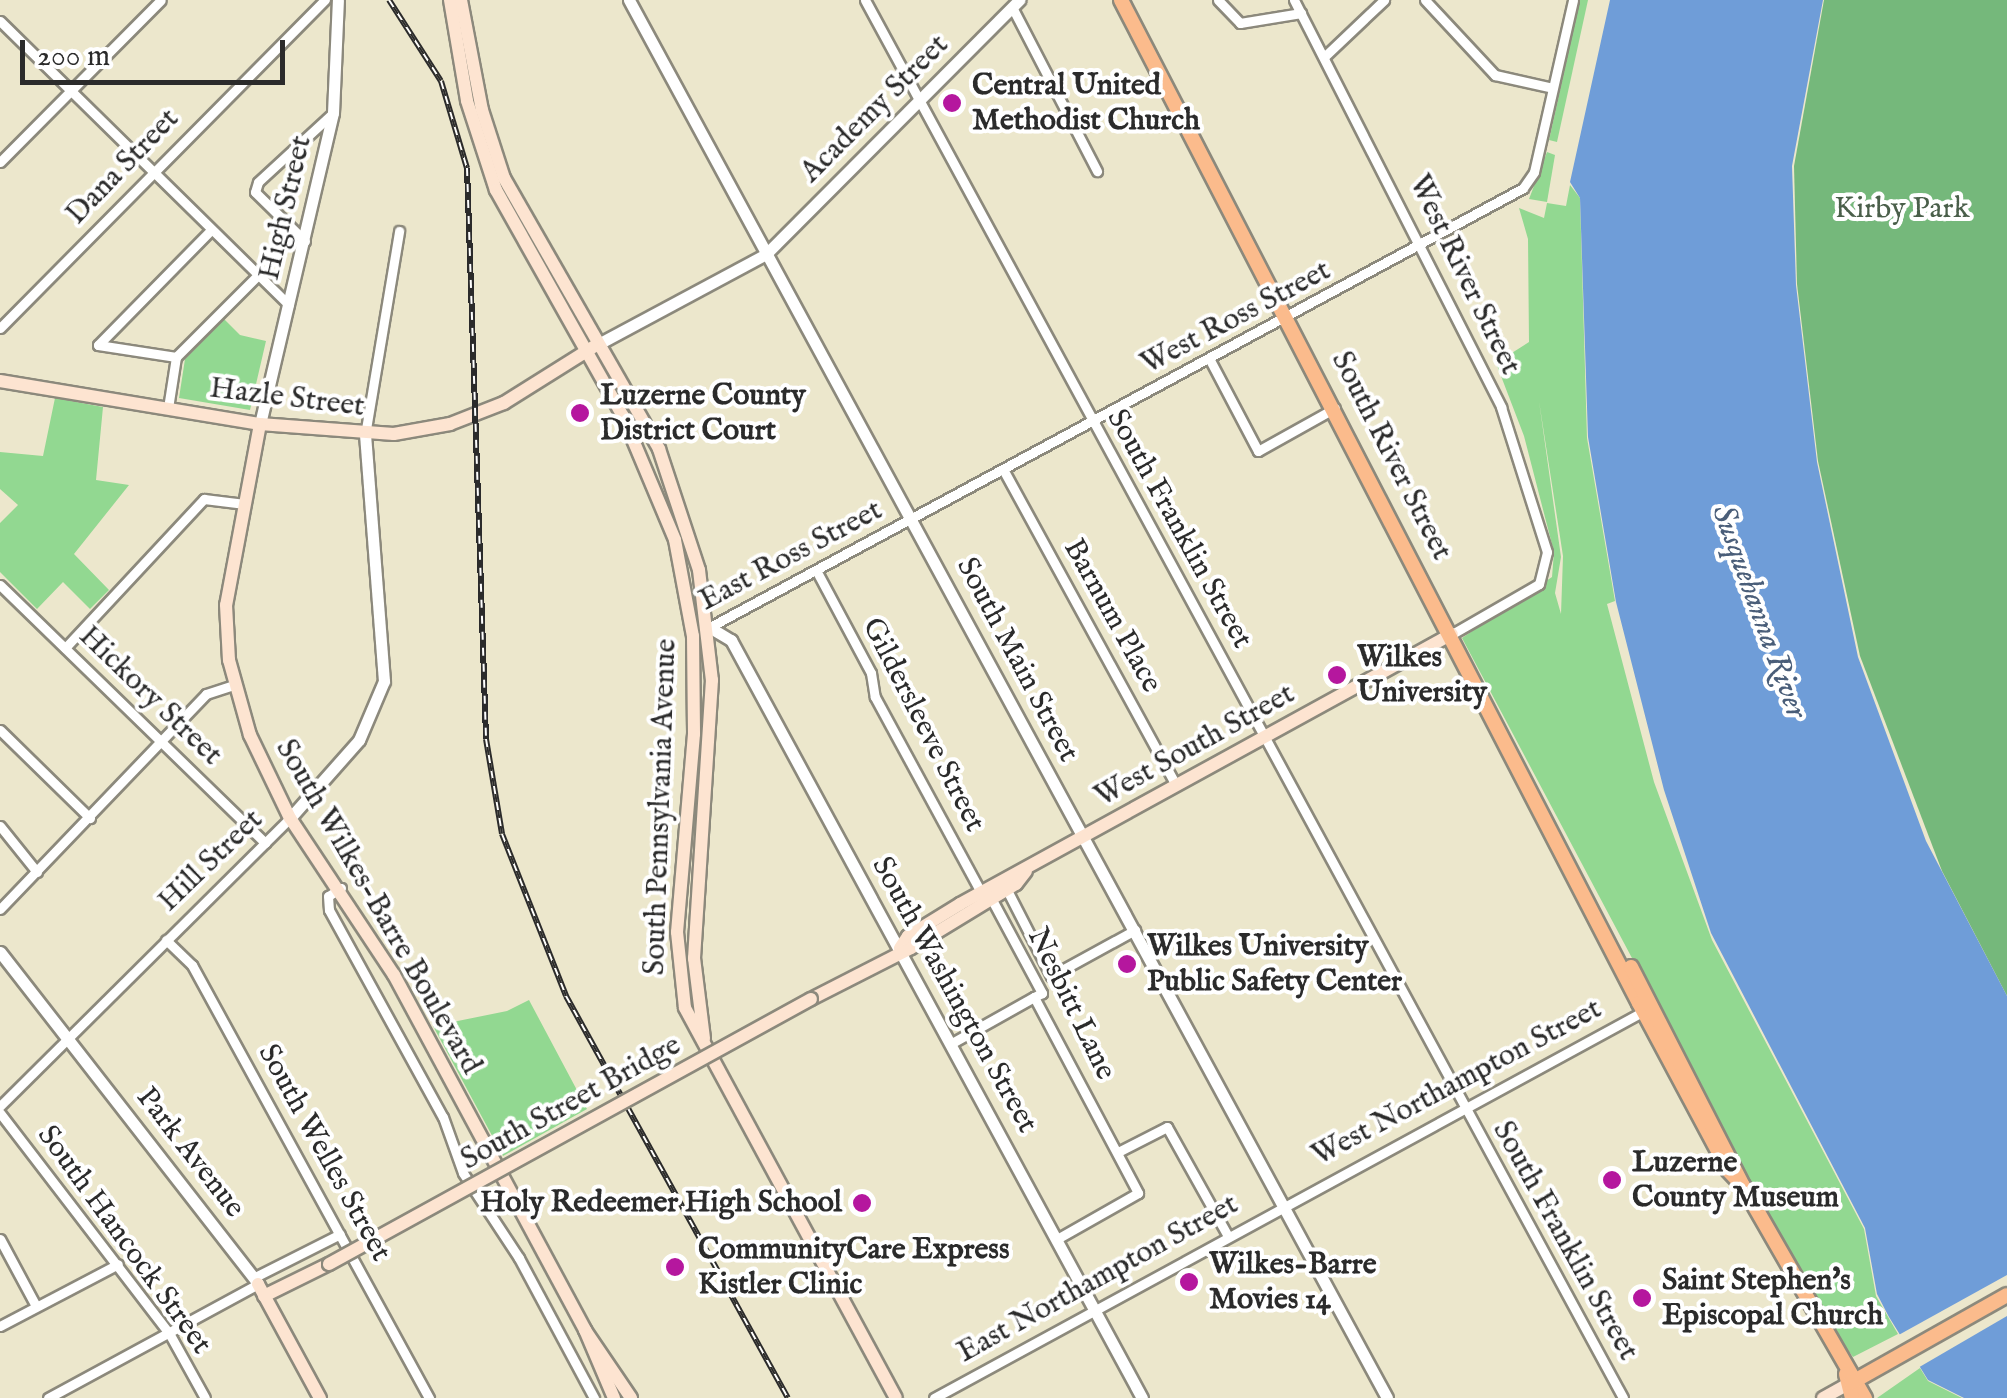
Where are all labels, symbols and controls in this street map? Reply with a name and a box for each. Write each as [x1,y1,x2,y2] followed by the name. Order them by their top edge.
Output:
[25,20,290,82] scale bar
[793,27,957,191] street label: Academy Street
[37,38,110,76] text: 200 m
[972,68,1200,138] place label: Central United Methodist Church
[941,92,963,114] marker: Central United Methodist Church
[59,102,187,232] street label: Dana Street
[252,132,320,284] street label: High Street
[1400,169,1528,381] street label: West River Street
[1835,191,1969,227] park label: Kirby Park
[1135,253,1337,383] street label: West Ross Street
[1323,346,1459,566] street label: South River Street
[208,371,366,425] street label: Hazle Street
[600,378,806,448] place label: Luzerne County District Court
[569,402,591,424] marker: Luzerne County District Court
[1098,403,1260,655] street label: South Franklin Street
[693,493,889,619] street label: East Ross Street
[1702,500,1814,724] water label: Susquehanna River
[1055,533,1169,699] street label: Barnum Place
[948,552,1086,768] street label: South Main Street
[854,612,992,838] street label: Gildersleeve Street
[71,619,229,773] street label: Hickory Street
[637,638,685,976] street label: South Pennsylvania Avenue
[1357,640,1487,710] place label: Wilkes University
[1326,664,1348,686] marker: Wilkes University
[1089,676,1301,816] street label: West South Street
[267,733,489,1081] street label: South Wilkes-Barre Boulevard
[151,802,271,920] street label: Hill Street
[863,851,1045,1139] street label: South Washington Street
[1019,922,1123,1086] street label: Nesbitt Lane
[1147,929,1402,1000] place label: Wilkes University Public Safety Center
[1116,953,1138,975] marker: Wilkes University Public Safety Center
[1306,991,1608,1175] street label: West Northampton Street
[455,1028,687,1178] street label: South Street Bridge
[250,1038,398,1268] street label: South Welles Street
[128,1081,252,1225] street label: Park Avenue
[1484,1115,1646,1367] street label: South Franklin Street
[29,1119,219,1361] street label: South Hancock Street
[1632,1145,1839,1216] place label: Luzerne County Museum
[1601,1169,1623,1191] marker: Luzerne County Museum
[480,1185,842,1221] place label: Holy Redeemer High School
[951,1187,1245,1371] street label: East Northampton Street
[851,1192,873,1214] marker: Holy Redeemer High School
[698,1232,1009,1302] place label: CommunityCare Express Kistler Clinic
[1209,1247,1377,1318] place label: Wilkes-Barre Movies 14
[662,1254,688,1280] marker: CommunityCare Express Kistler Clinic
[1662,1263,1883,1334] place label: Saint Stephen's Episcopal Church
[1178,1271,1200,1293] marker: Wilkes-Barre Movies 14
[1631,1287,1653,1309] marker: Saint Stephen's Episcopal Church

